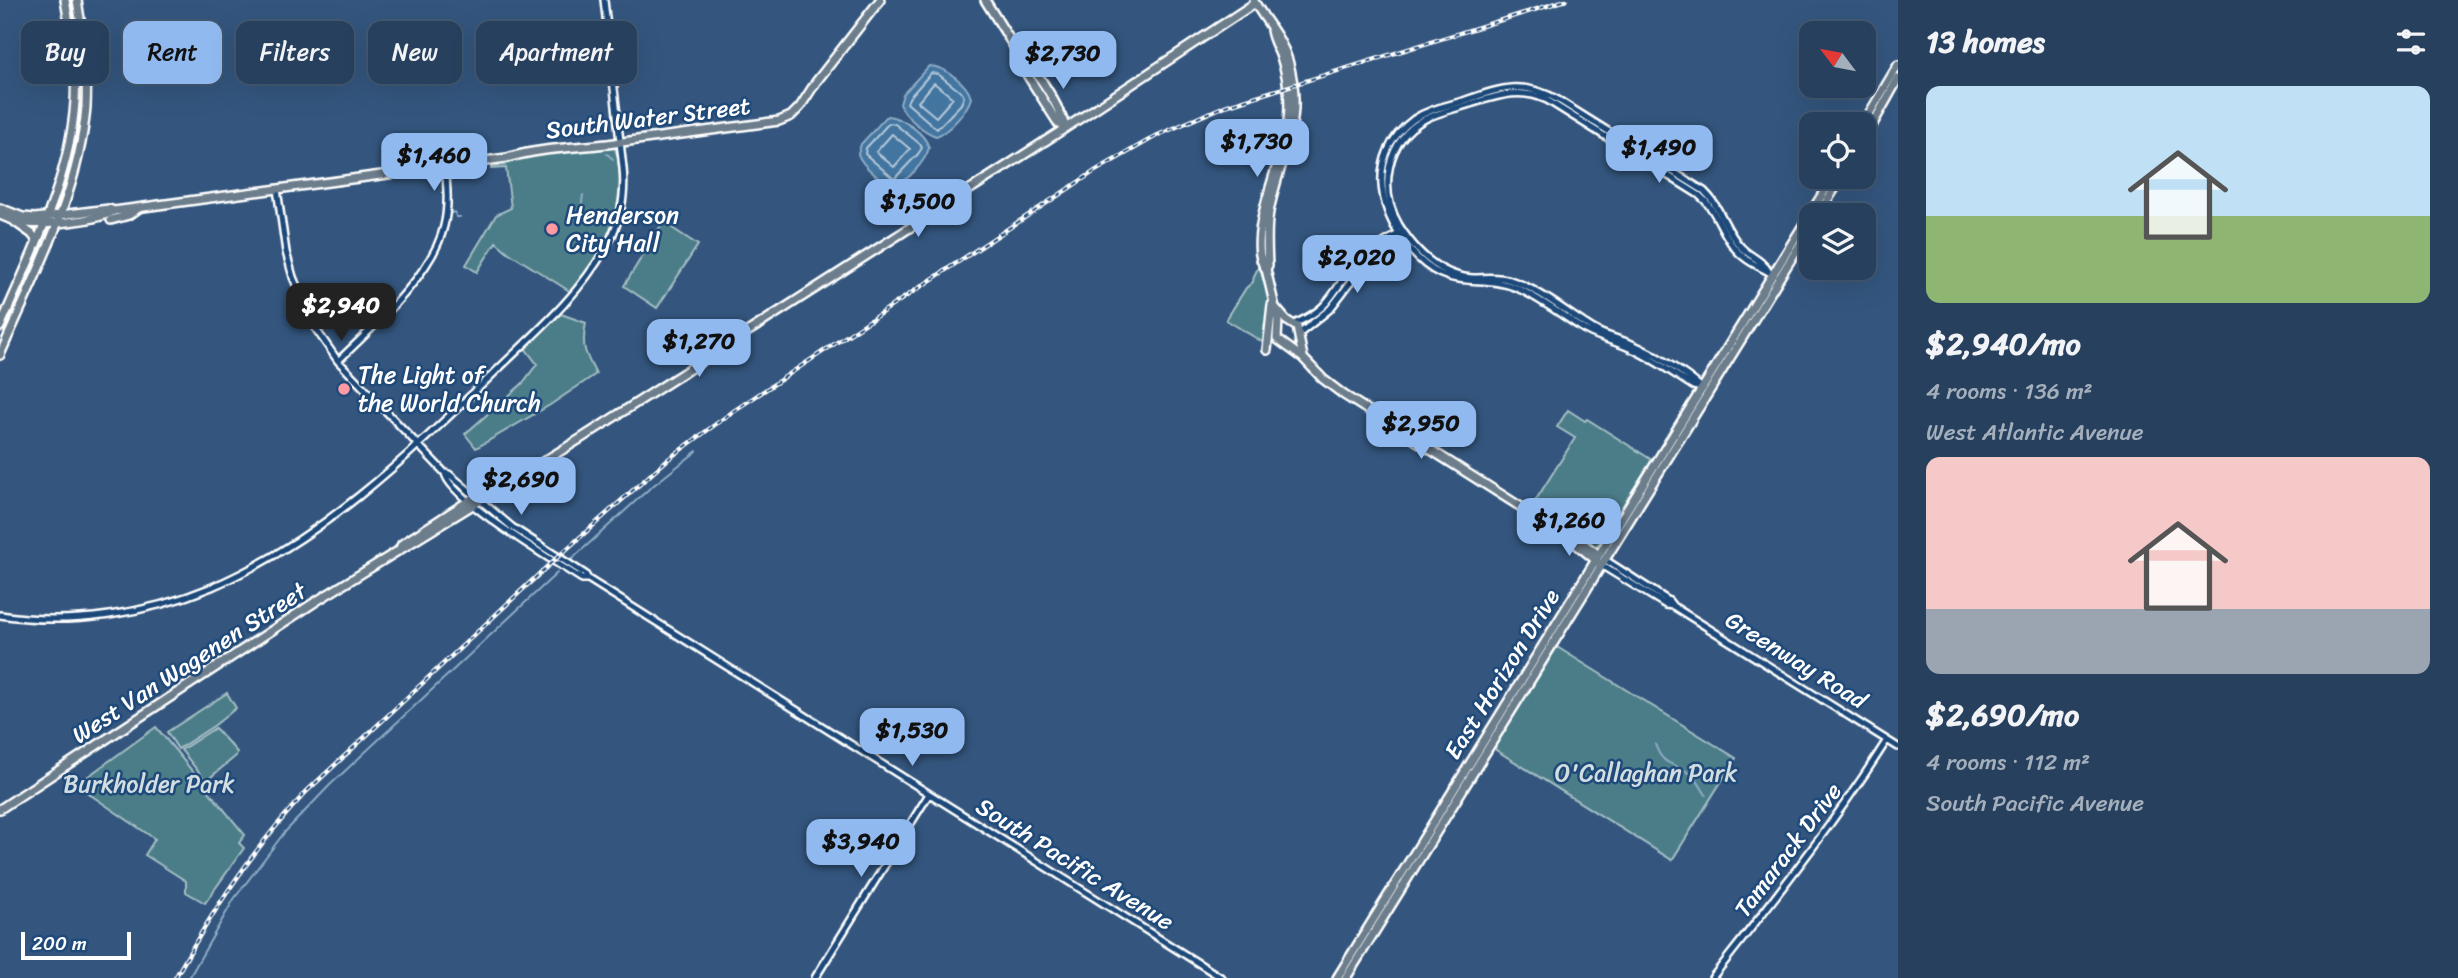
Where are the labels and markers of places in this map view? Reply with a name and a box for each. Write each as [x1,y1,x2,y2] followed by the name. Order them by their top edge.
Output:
[1006,32,1120,91] pin: $2,730
[1200,120,1314,179] pin: $1,730
[1602,125,1716,185] pin: $1,490
[377,134,491,193] pin: $1,460
[861,180,975,239] pin: $1,500
[566,194,679,264] place label: Henderson City Hall
[544,221,560,237] marker: Henderson City Hall
[1300,236,1414,295] pin: $2,020
[284,284,398,343] pin: $2,940
[642,320,756,379] pin: $1,270
[358,354,541,424] place label: The Light of the World Church
[336,381,352,397] marker: The Light of the World Church
[1364,402,1478,461] pin: $2,950
[464,458,578,517] pin: $2,690
[1512,498,1626,558] pin: $1,260
[855,708,969,768] pin: $1,530
[804,820,918,879] pin: $3,940

